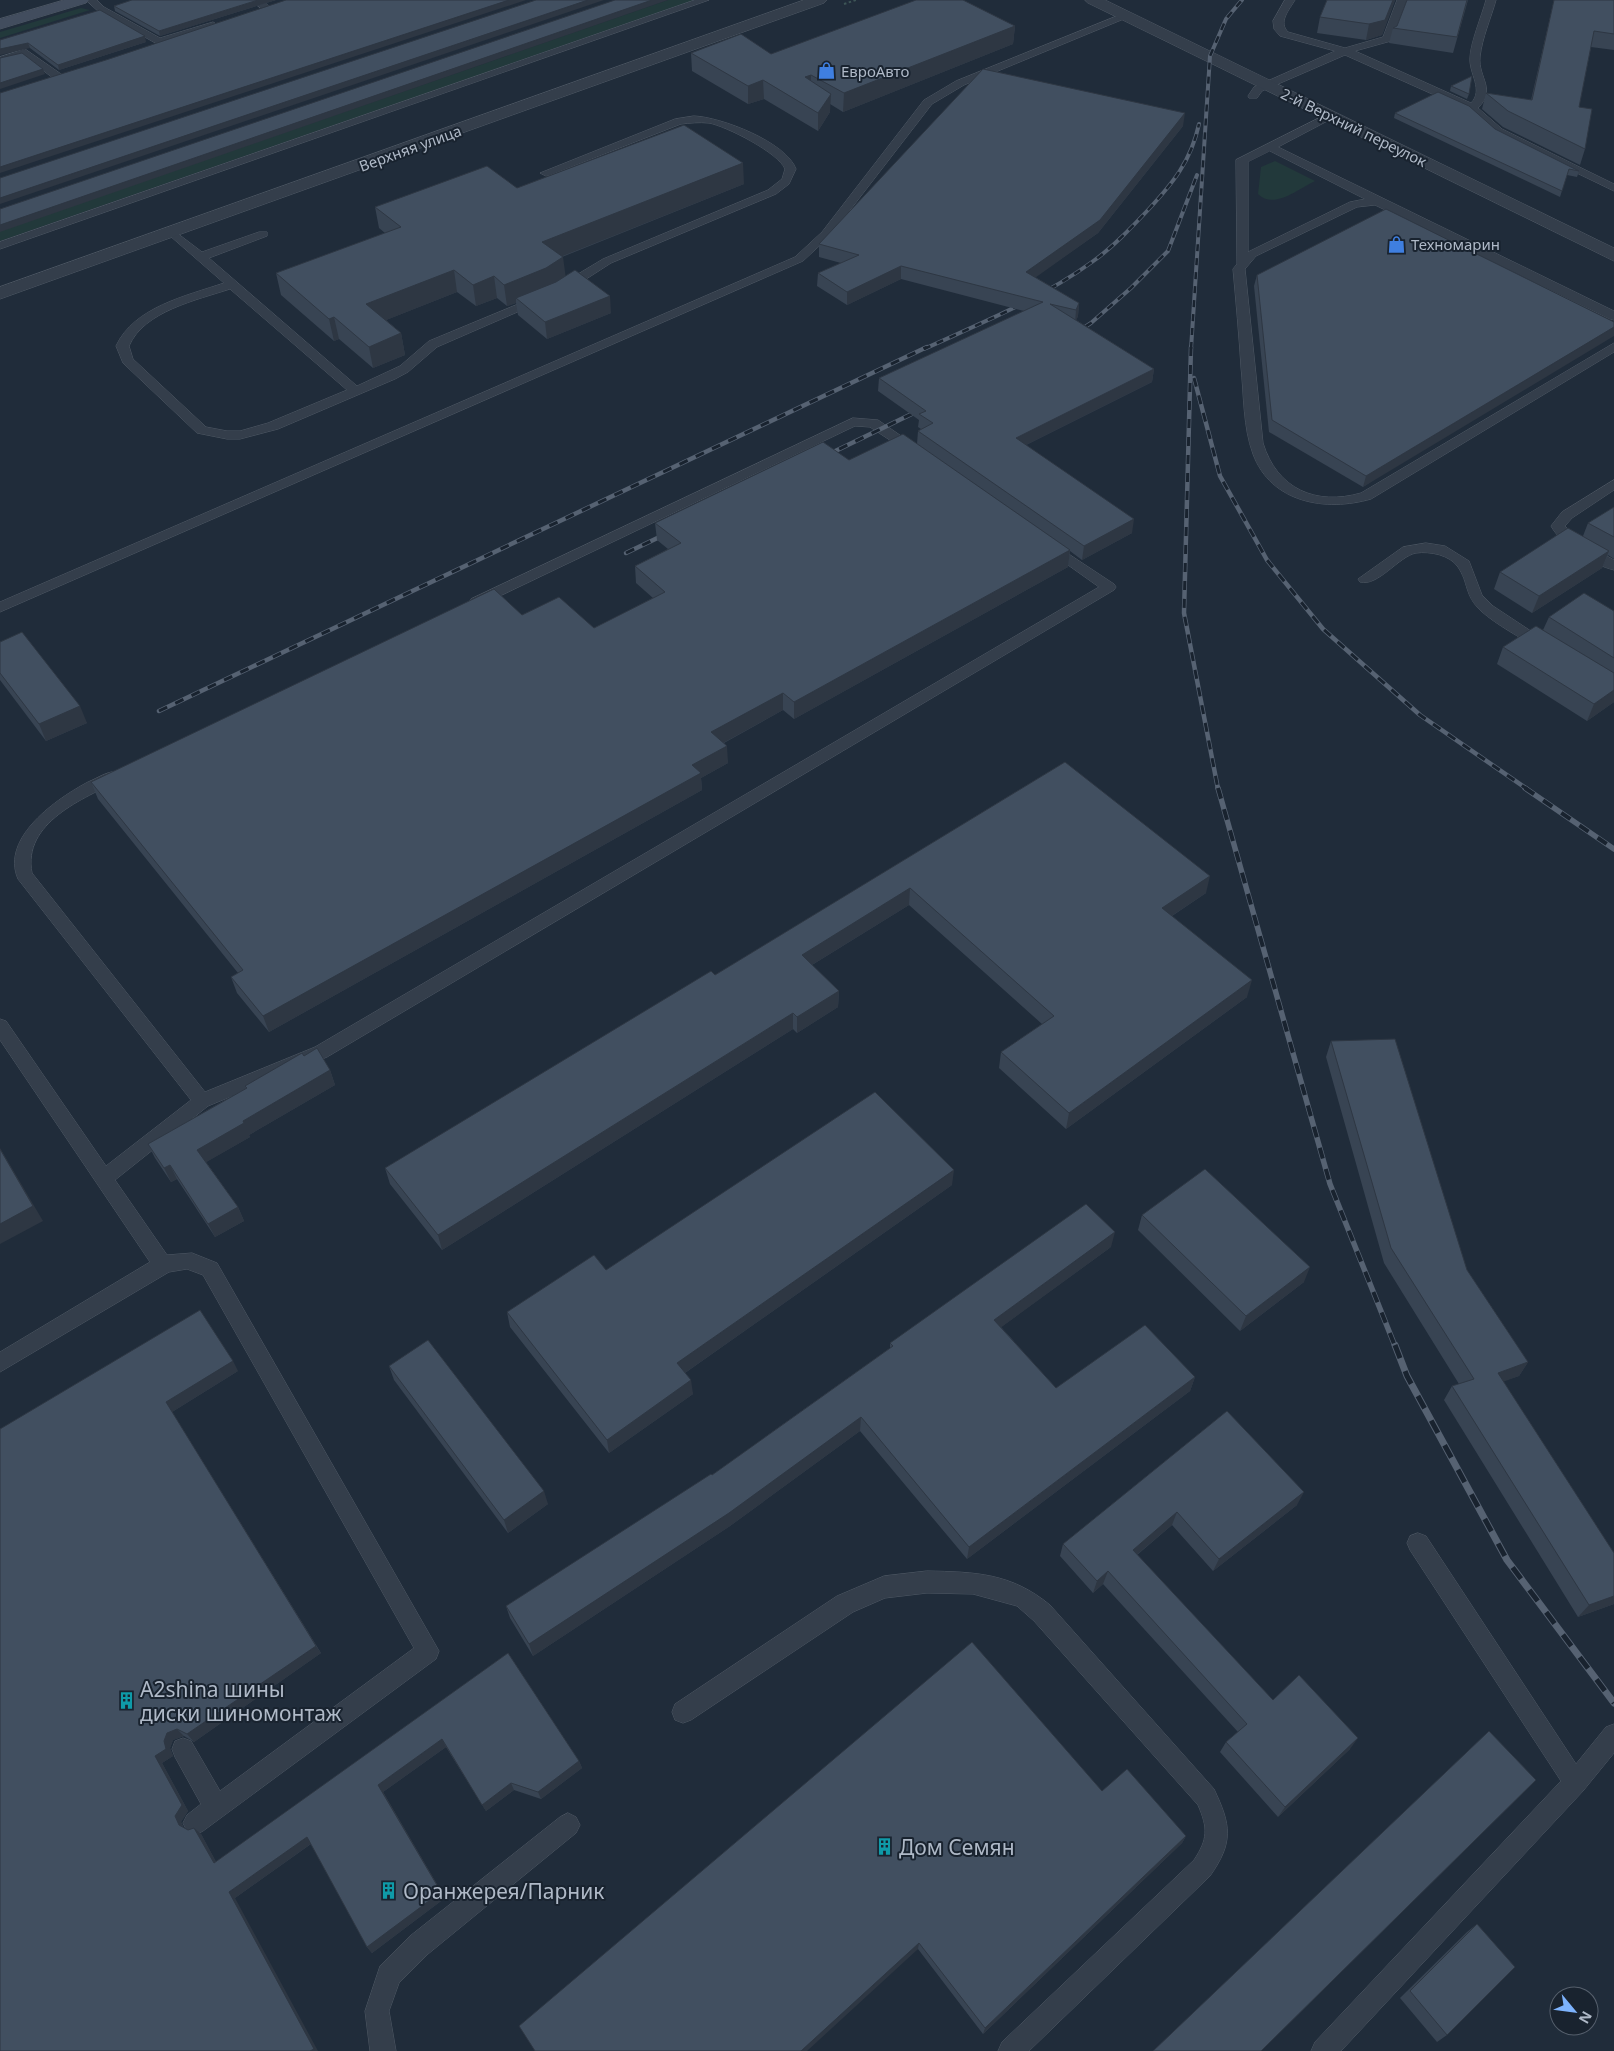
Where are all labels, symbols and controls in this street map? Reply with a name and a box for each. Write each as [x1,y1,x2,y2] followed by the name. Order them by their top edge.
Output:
[817,61,837,81] shop icon: ЕвроАвто
[841,61,909,81] place label: ЕвроАвто
[1278,83,1430,171] street label: 2-й Верхний переулок
[356,120,464,176] street label: Верхняя улица
[1387,234,1407,254] shop icon: Техномарин
[1411,234,1500,254] place label: Техномарин
[140,1675,341,1727] place label: A2shina шины диски шиномонтаж
[116,1691,136,1711] building icon: A2shina шины диски шиномонтаж
[899,1833,1015,1861] place label: Дом Семян
[875,1837,895,1857] building icon: Дом Семян
[403,1877,604,1905] place label: Оранжерея/Парник
[379,1881,399,1901] building icon: Оранжерея/Парник
[1549,1986,1599,2036] north arrow
[1575,2008,1597,2027] text: N

